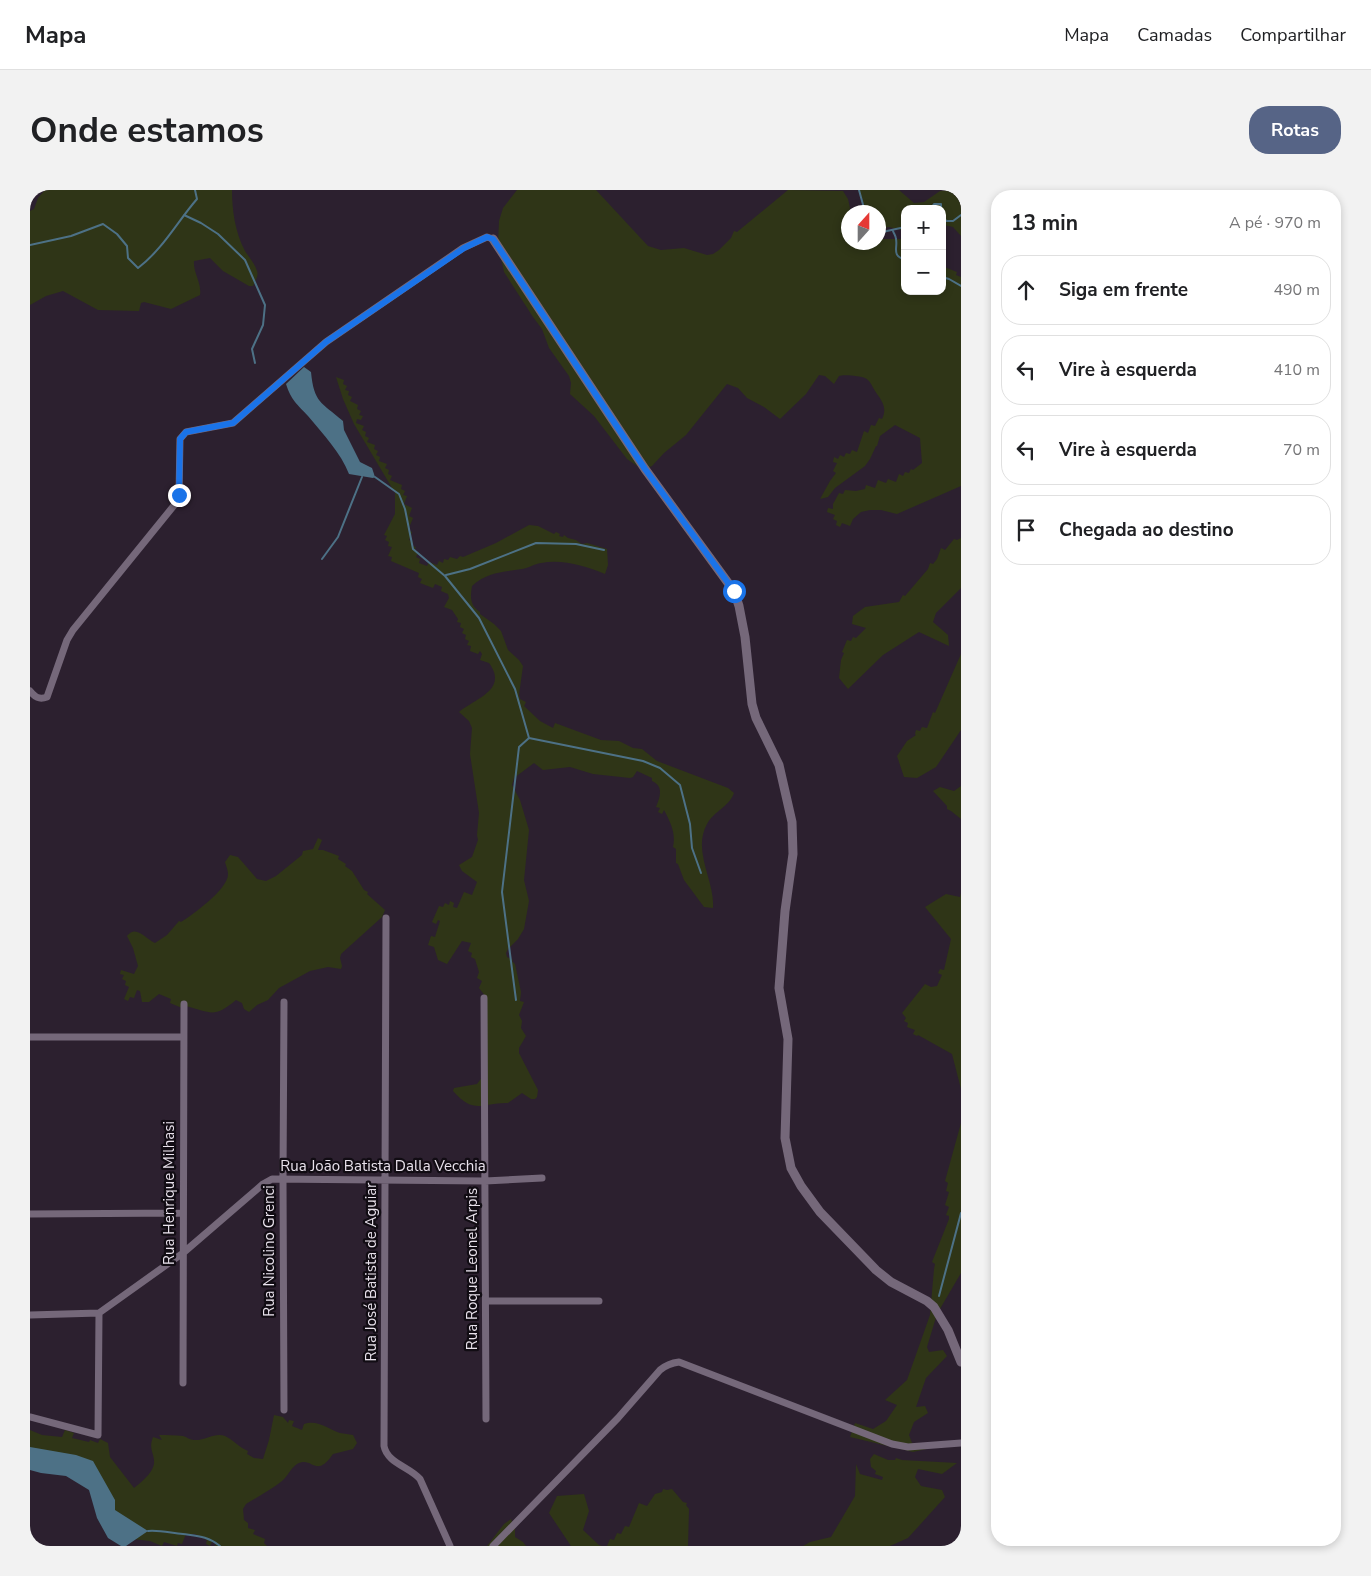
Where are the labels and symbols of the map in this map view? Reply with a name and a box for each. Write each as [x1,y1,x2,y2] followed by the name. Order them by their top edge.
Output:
[841,205,886,250] north arrow
[168,484,191,507] route end
[723,580,746,603] route start
[159,1121,179,1265] street label: Rua Henrique Milhasi
[280,1156,486,1176] street label: Rua João Batista Dalla Vecchia
[361,1182,381,1361] street label: Rua José Batista de Aguiar
[259,1185,279,1317] street label: Rua Nicolino Grenci
[462,1188,482,1350] street label: Rua Roque Leonel Arpis

